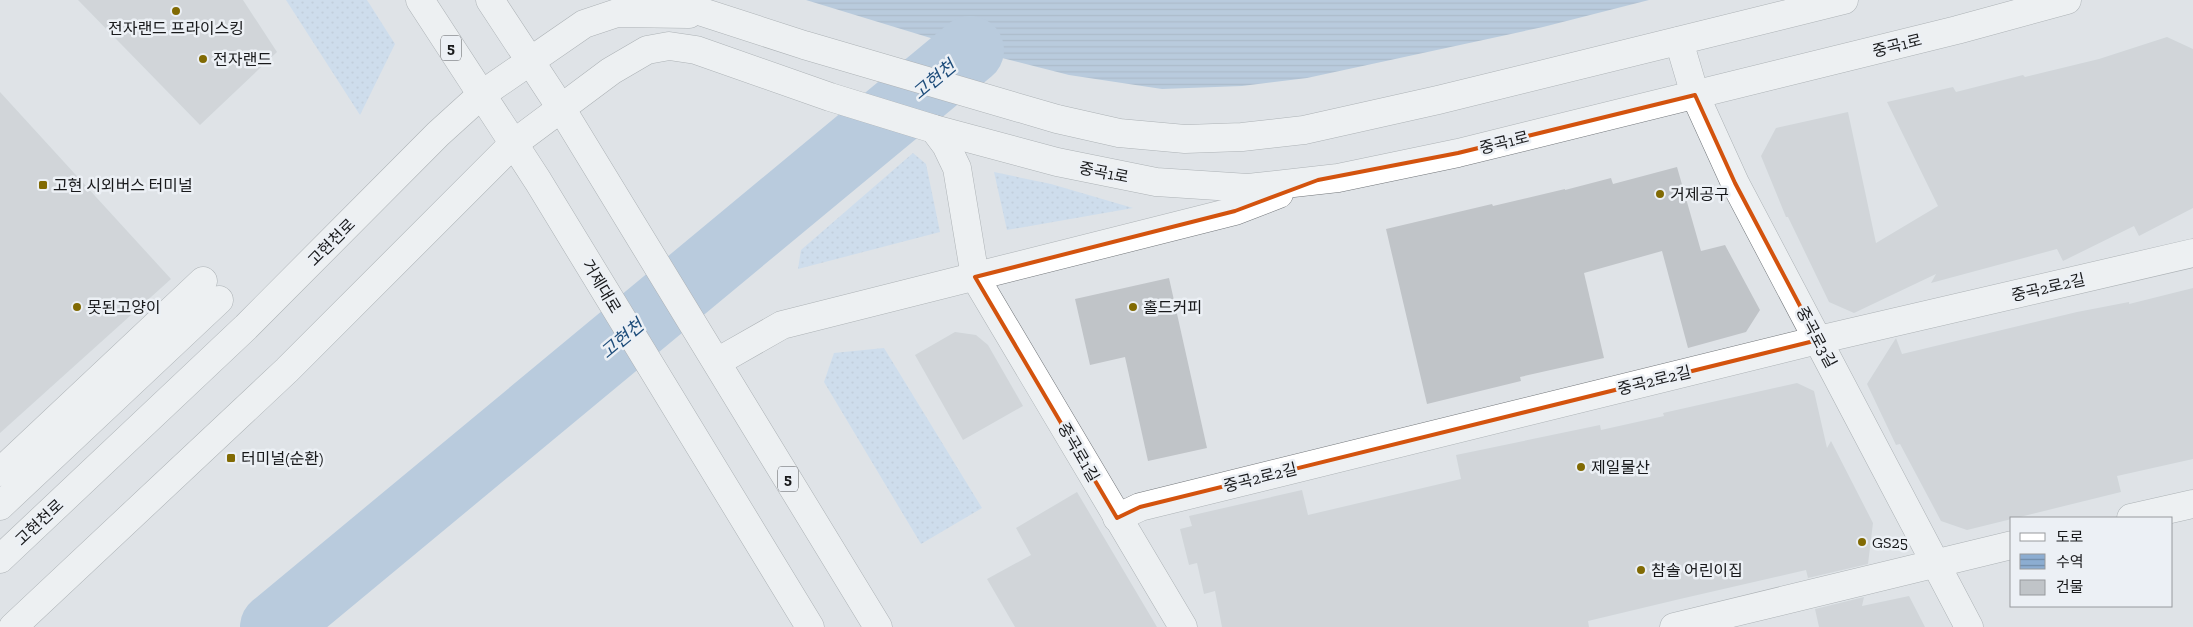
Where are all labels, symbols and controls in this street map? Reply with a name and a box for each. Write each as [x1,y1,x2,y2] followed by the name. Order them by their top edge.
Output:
[170,5,182,17] marker: 전자랜드 프라이스킹
[108,19,244,38] place label: 전자랜드 프라이스킹
[1870,30,1924,61] street label: 중곡1로
[441,36,461,60] road number: 5
[213,50,272,69] place label: 전자랜드
[197,53,209,65] marker: 전자랜드
[908,54,962,104] water label: 고현천
[1477,127,1531,158] street label: 중곡1로
[1077,158,1131,187] street label: 중곡1로
[53,176,193,195] place label: 고현 시외버스 터미널
[37,179,49,191] marker: 고현 시외버스 터미널
[1670,185,1729,204] place label: 거제공구
[1654,188,1666,200] marker: 거제공구
[304,215,359,270] street label: 고현천로
[578,256,625,317] street label: 거제대로
[2009,270,2087,305] street label: 중곡2로2길
[87,298,161,317] place label: 못된고양이
[1143,298,1202,317] place label: 홀드커피
[71,301,83,313] marker: 못된고양이
[1127,301,1139,313] marker: 홀드커피
[1793,303,1841,371] street label: 중곡로3길
[596,313,650,363] water label: 고현천
[1615,362,1693,399] street label: 중곡2로2길
[1054,419,1103,485] street label: 중곡로1길
[241,449,323,468] place label: 터미널(순환)
[225,452,237,464] marker: 터미널(순환)
[1591,458,1650,477] place label: 제일물산
[1221,459,1299,496] street label: 중곡2로2길
[1575,461,1587,473] marker: 제일물산
[778,466,798,492] road number: 5
[11,495,68,549] street label: 고현천로
[2010,517,2173,607] legend
[2056,528,2084,546] text: 도로
[1872,533,1908,552] place label: GS25
[1856,536,1868,548] marker: GS25
[2056,553,2084,571] text: 수역
[1651,561,1743,580] place label: 참솔 어린이집
[1635,564,1647,576] marker: 참솔 어린이집
[2056,578,2084,596] text: 건물

